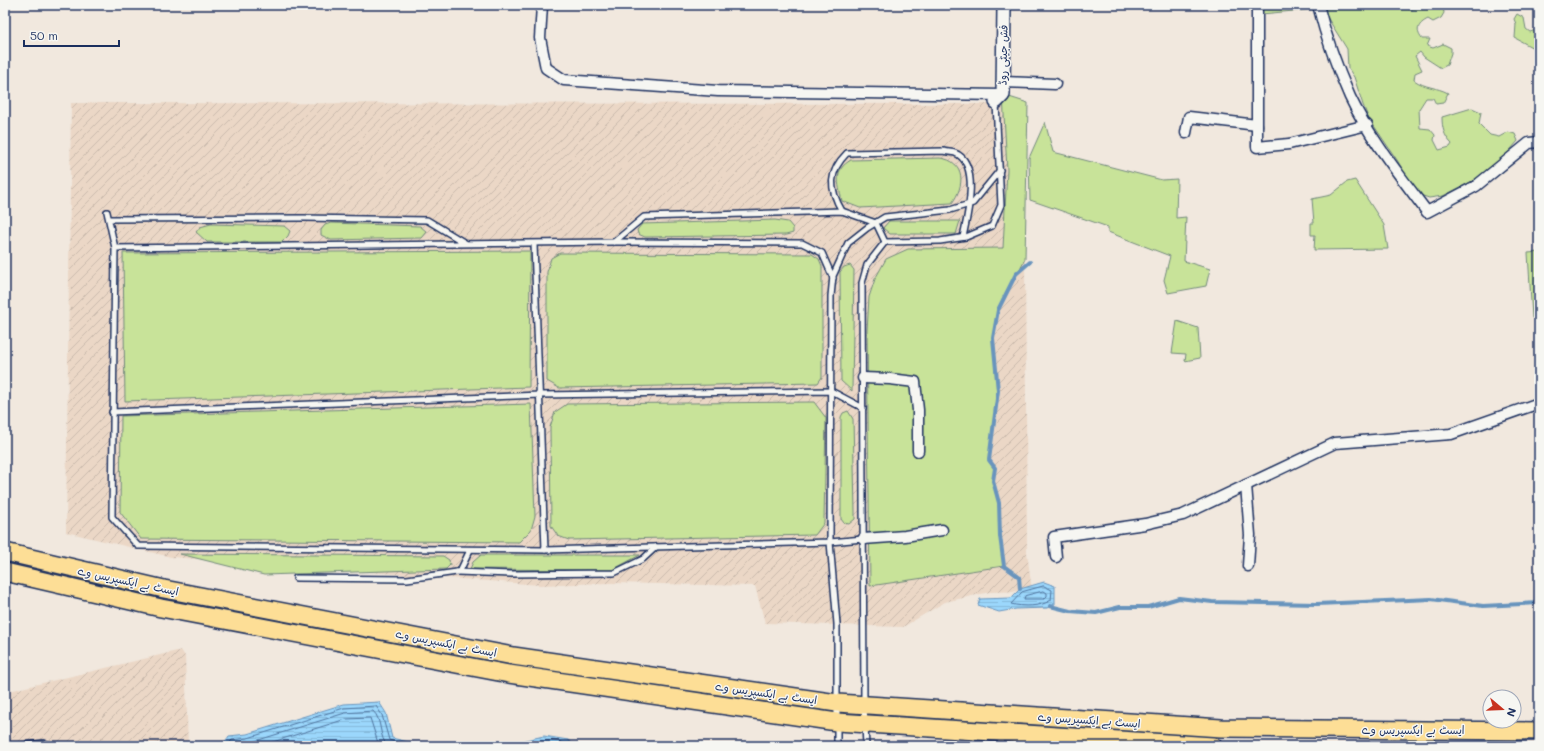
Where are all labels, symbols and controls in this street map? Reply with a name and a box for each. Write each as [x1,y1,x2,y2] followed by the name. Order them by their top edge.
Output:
[24,22,119,48] scale bar
[994,25,1012,85] street label: فش جیٹی روڈ
[30,27,58,43] text: 50 m
[76,562,180,600] street label: ایسٹ بے ایکسپریس وے
[394,625,498,661] street label: ایسٹ بے ایکسپریس وے
[714,678,818,708] street label: ایسٹ بے ایکسپریس وے
[1482,689,1522,729] north arrow
[1503,706,1520,719] text: N
[1037,708,1141,732] street label: ایسٹ بے ایکسپریس وے
[1361,722,1465,738] street label: ایسٹ بے ایکسپریس وے

